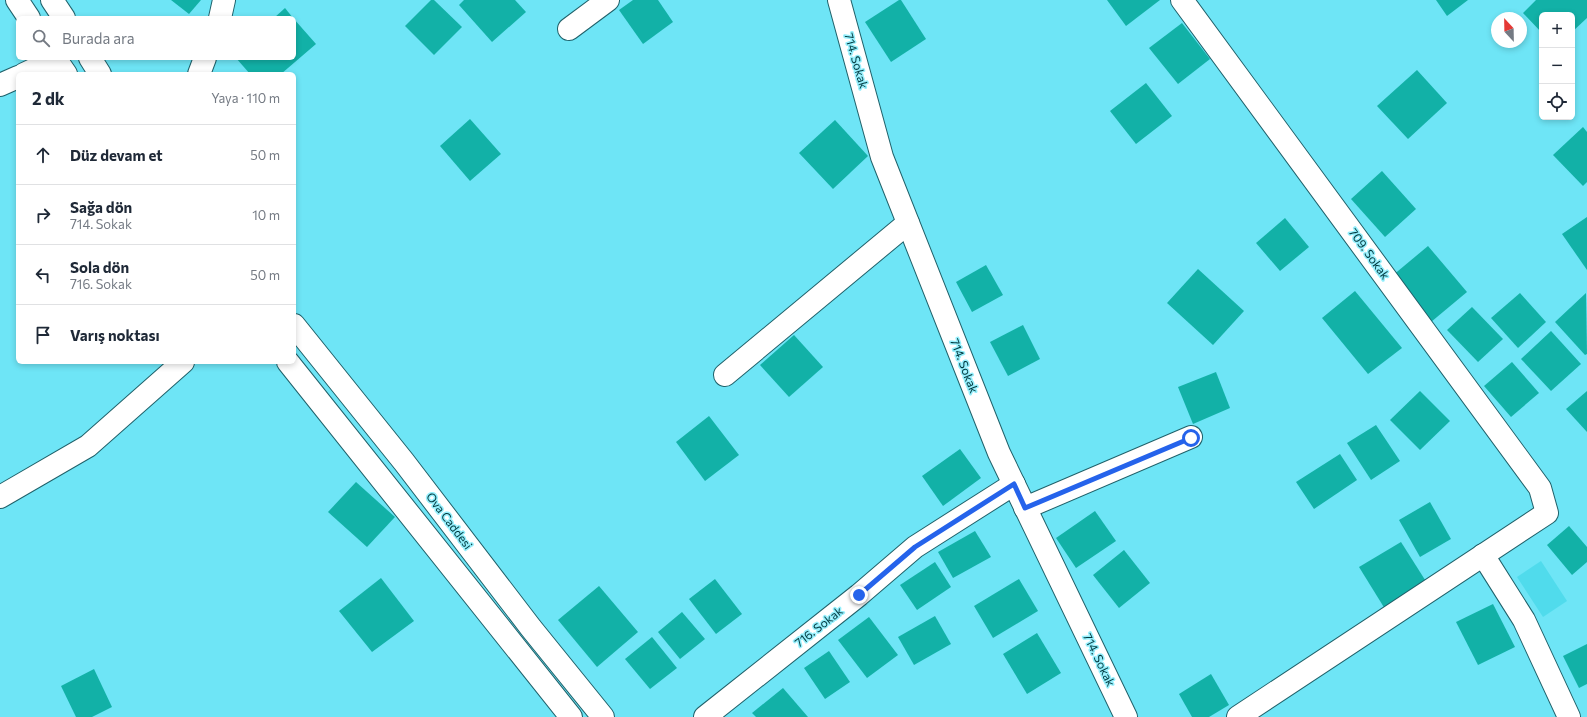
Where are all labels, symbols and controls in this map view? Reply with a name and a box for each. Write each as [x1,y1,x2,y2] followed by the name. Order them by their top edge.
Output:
[1491,12,1527,48] north arrow
[1539,12,1575,120] map controls
[1539,12,1575,48] button: +
[16,16,296,60] search box
[30,27,52,49] icon: search
[62,29,135,47] text: Burada ara
[842,31,872,91] street label: 714. Sokak
[1539,48,1575,84] button: −
[1539,84,1575,120] button: locate
[32,88,65,109] text: 2 dk
[211,90,280,106] text: Yaya · 110 m
[32,144,54,166] icon: ahead
[70,146,163,164] text: Düz devam et
[250,147,280,163] text: 50 m
[70,198,132,216] text: Sağa dön
[32,204,54,226] icon: right
[252,207,280,223] text: 10 m
[70,216,132,232] text: 714. Sokak
[1347,225,1393,282] street label: 709. Sokak
[70,258,129,276] text: Sola dön
[32,264,54,286] icon: left
[250,267,280,283] text: 50 m
[70,276,132,292] text: 716. Sokak
[32,324,54,346] icon: arrive
[70,326,160,344] text: Varış noktası
[948,336,982,395] street label: 714. Sokak
[1182,429,1200,447] route start
[424,489,476,552] street label: Ova Caddesi
[850,586,868,604] route end
[792,603,846,649] street label: 716. Sokak
[1081,631,1119,689] street label: 714. Sokak

